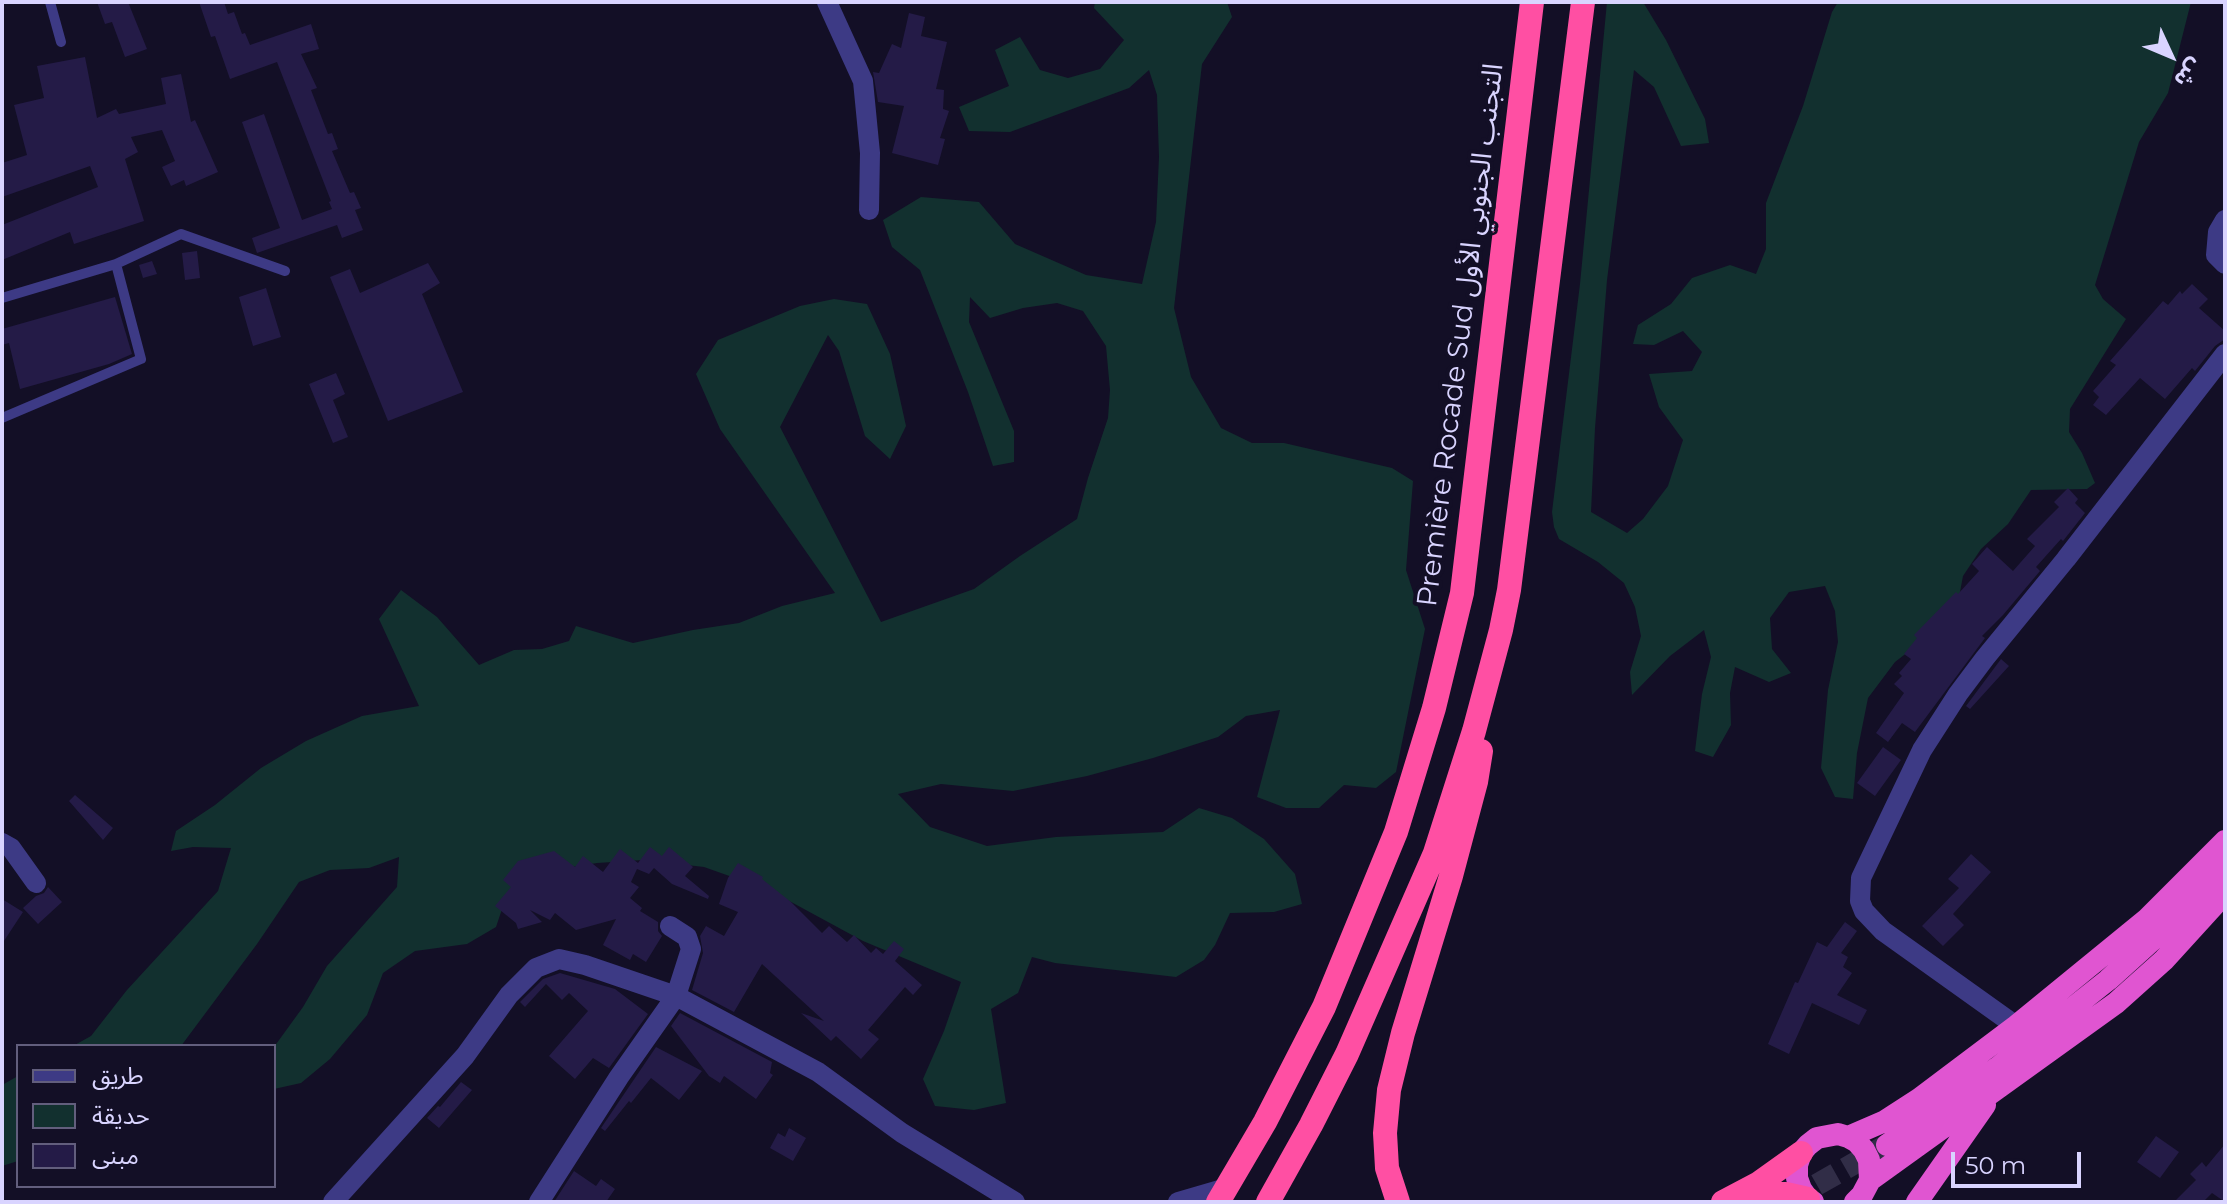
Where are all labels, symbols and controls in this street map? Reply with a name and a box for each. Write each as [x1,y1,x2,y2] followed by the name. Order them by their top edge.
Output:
[2131,16,2211,96] north arrow
[2168,53,2209,93] text: ش
[1411,62,1511,608] street label: Première Rocade Sud التجنب الجنوبي الأول
[16,1044,276,1188] legend
[92,1061,144,1090] text: طريق
[92,1101,150,1130] text: حديقة
[1955,1136,2085,1186] scale bar
[92,1141,139,1170] text: مبنى
[1965,1151,2026,1180] text: 50 m

